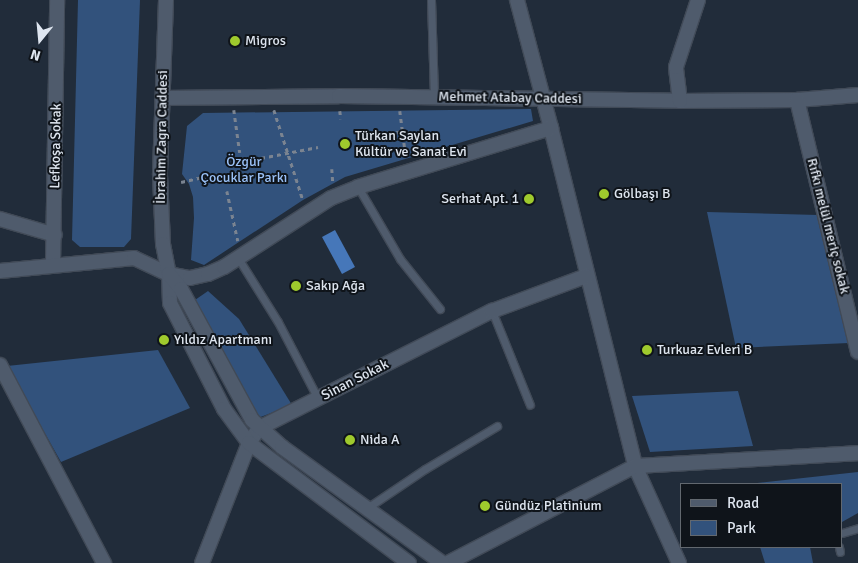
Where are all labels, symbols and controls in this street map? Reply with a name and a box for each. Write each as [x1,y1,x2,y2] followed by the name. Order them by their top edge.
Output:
[15,15,65,65] north arrow
[245,33,286,49] place label: Migros
[229,35,241,47] marker: Migros
[28,45,43,64] text: N
[152,70,172,204] street label: İbrahim Zagra Caddesi
[438,88,582,108] street label: Mehmet Atabay Caddesi
[47,103,65,189] street label: Lefkoşa Sokak
[355,128,467,160] place label: Türkan Saylan Kültür ve Sanat Evi
[339,138,351,150] marker: Türkan Saylan Kültür ve Sanat Evi
[201,154,287,186] park label: Özgür Çocuklar Parkı
[803,156,853,296] street label: Rıfkı melül meriç sokak
[614,186,670,202] place label: Gölbaşı B
[598,188,610,200] marker: Gölbaşı B
[441,191,519,207] place label: Serhat Apt. 1
[523,193,535,205] marker: Serhat Apt. 1
[306,278,365,294] place label: Sakıp Ağa
[290,280,302,292] marker: Sakıp Ağa
[174,332,272,348] place label: Yıldız Apartmanı
[158,334,170,346] marker: Yıldız Apartmanı
[657,342,752,358] place label: Turkuaz Evleri B
[641,344,653,356] marker: Turkuaz Evleri B
[319,356,391,404] street label: Sinan Sokak
[360,432,399,448] place label: Nida A
[344,434,356,446] marker: Nida A
[680,483,843,548] legend
[727,494,759,512] text: Road
[495,498,602,514] place label: Gündüz Platinium
[479,500,491,512] marker: Gündüz Platinium
[727,519,756,537] text: Park

